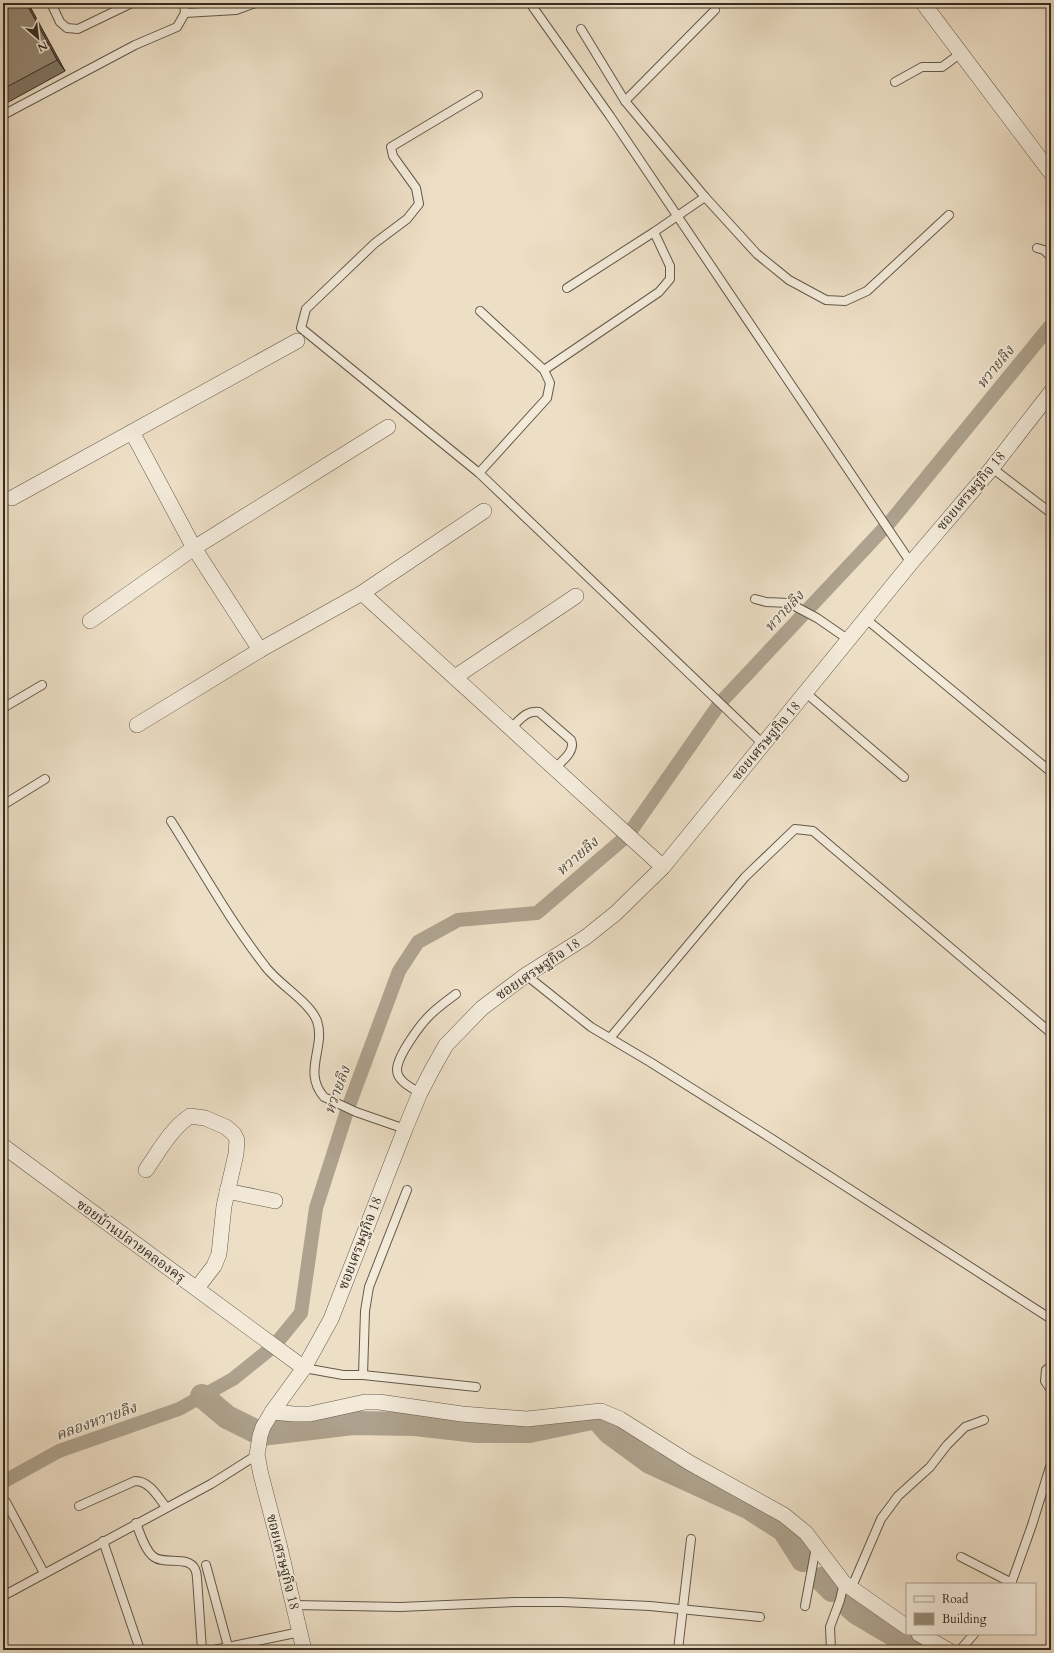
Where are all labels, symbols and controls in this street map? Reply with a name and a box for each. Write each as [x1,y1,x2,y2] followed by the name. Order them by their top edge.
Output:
[18,18,58,58] north arrow
[34,38,50,55] text: N
[972,341,1019,393] water label: หวายลิง
[932,447,1010,535] street label: ซอยเศรษฐกิจ 18
[760,586,809,636] water label: หวายลิง
[727,697,805,785] street label: ซอยเศรษฐกิจ 18
[552,832,603,880] water label: หวายลิง
[492,934,584,1004] street label: ซอยเศรษฐกิจ 18
[319,1063,355,1117] water label: หวายลิง
[334,1194,386,1292] street label: ซอยเศรษฐกิจ 18
[73,1195,189,1287] street label: ซอยบ้านปลายคลองครุ
[53,1397,140,1445] water label: คลองหวายลิง
[262,1512,304,1612] street label: ซอยเศรษฐกิจ 18
[906,1583,1036,1635] legend
[942,1591,969,1607] text: Road
[942,1611,987,1627] text: Building

